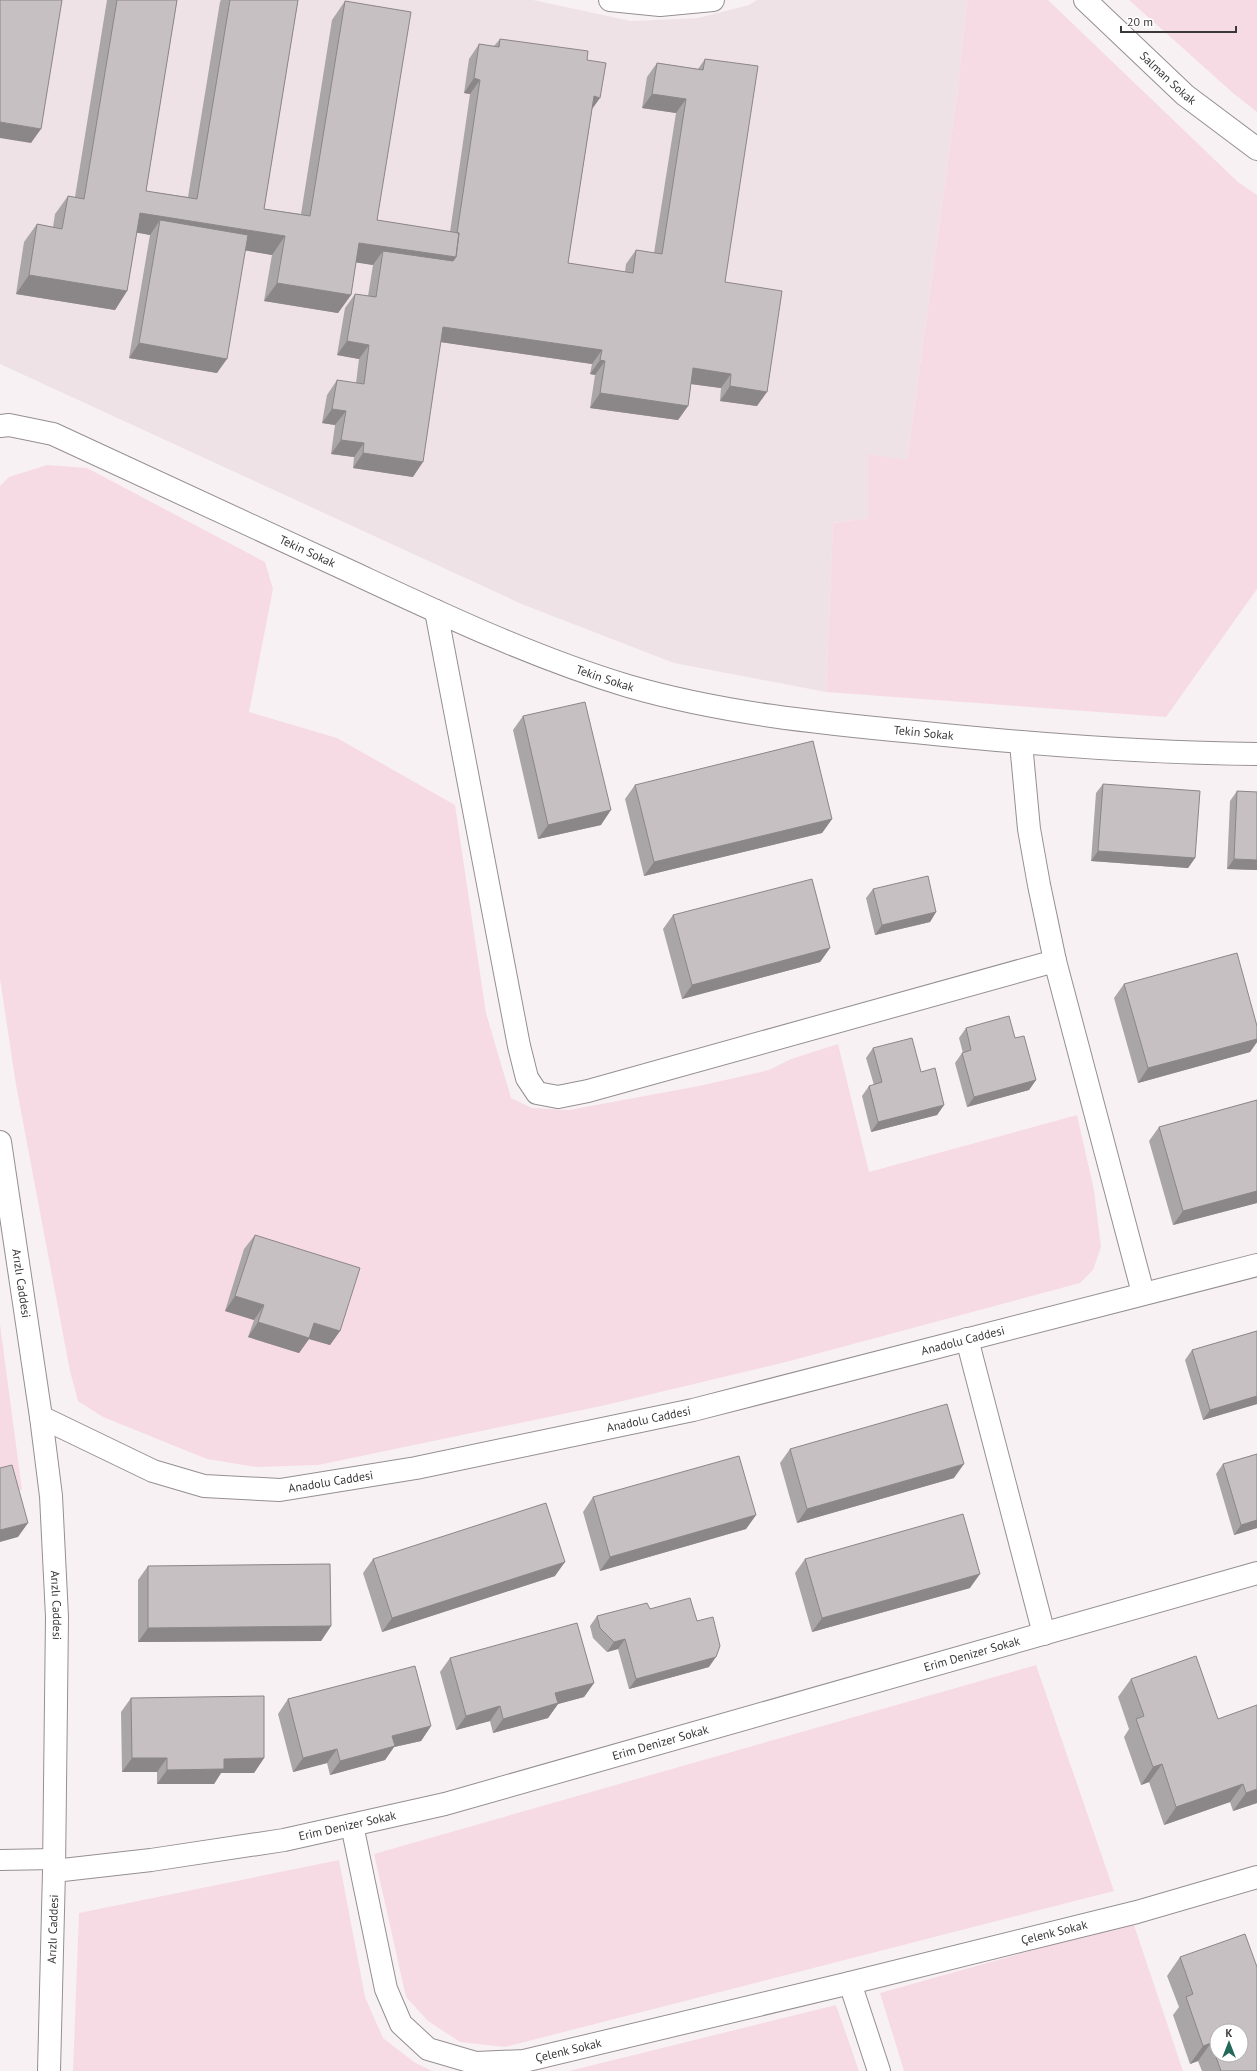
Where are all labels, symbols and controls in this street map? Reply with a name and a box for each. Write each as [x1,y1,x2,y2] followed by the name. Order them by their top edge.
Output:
[1121,8,1236,34] scale bar
[1127,14,1153,29] text: 20 m
[1137,48,1199,108] street label: Salman Sokak
[277,532,338,571] street label: Tekin Sokak
[574,661,636,694] street label: Tekin Sokak
[893,722,955,743] street label: Tekin Sokak
[9,1248,34,1319] street label: Arızlı Caddesi
[919,1322,1006,1358] street label: Anadolu Caddesi
[605,1403,692,1435] street label: Anadolu Caddesi
[287,1467,374,1496] street label: Anadolu Caddesi
[48,1570,65,1640] street label: Arızlı Caddesi
[922,1633,1022,1674] street label: Erim Denizer Sokak
[610,1721,710,1763] street label: Erim Denizer Sokak
[297,1807,398,1844] street label: Erim Denizer Sokak
[44,1894,61,1964] street label: Arızlı Caddesi
[1019,1917,1089,1947] street label: Çelenk Sokak
[1209,2023,1249,2063] north arrow
[1226,2026,1233,2040] text: K
[534,2035,603,2065] street label: Çelenk Sokak

